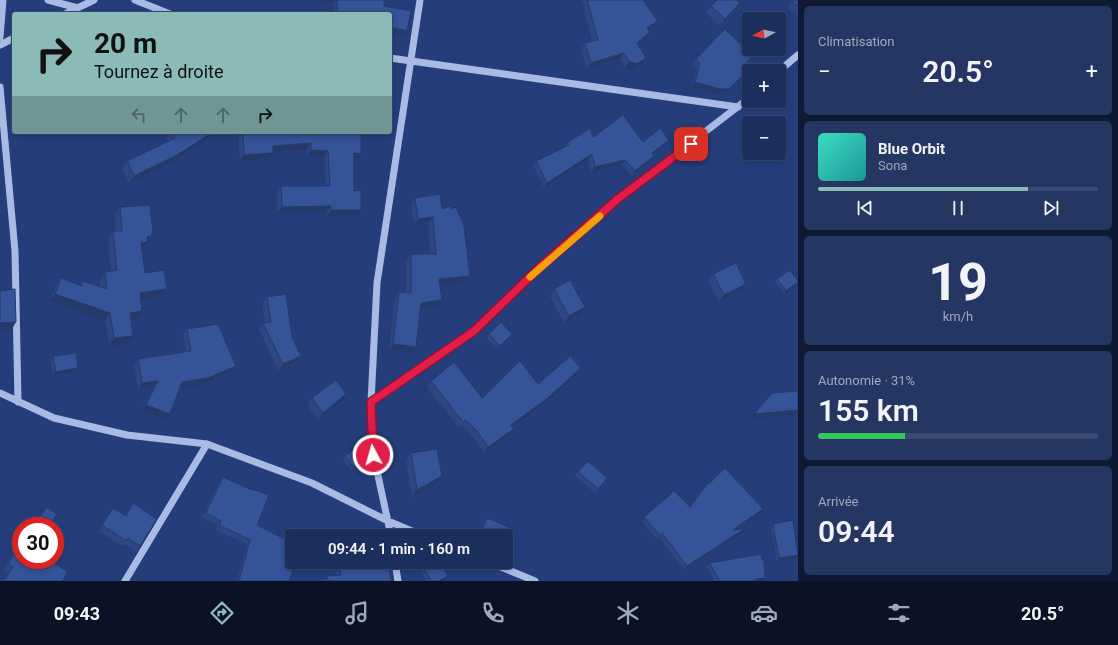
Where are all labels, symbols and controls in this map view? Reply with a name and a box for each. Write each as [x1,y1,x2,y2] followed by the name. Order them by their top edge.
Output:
[742,12,786,56] north arrow
[742,12,786,160] map controls
[94,27,157,60] text: 20 m
[28,28,80,80] icon: right
[818,34,894,49] text: Climatisation
[922,54,994,89] text: 20.5°
[818,59,831,84] text: −
[1086,59,1098,84] text: +
[94,61,223,82] text: Tournez à droite
[742,64,786,108] button: +
[128,104,150,126] icon: left
[170,104,192,126] icon: ahead
[212,104,234,126] icon: ahead
[254,104,276,126] icon: right
[742,116,786,160] button: −
[674,127,708,161] pin
[680,133,702,155] icon: arrive
[878,140,945,158] text: Blue Orbit
[878,158,907,173] text: Sona
[854,197,876,219] icon: previous
[947,197,969,219] icon: pause
[1040,197,1062,219] icon: next
[928,252,988,313] text: 19
[943,309,973,324] text: km/h
[818,373,915,388] text: Autonomie · 31%
[818,393,919,428] text: 155 km
[352,434,394,476] position arrow
[818,494,858,509] text: Arrivée
[818,514,895,549] text: 09:44
[12,517,64,569] speed limit sign: 30
[328,540,470,558] text: 09:44 · 1 min · 160 m
[208,599,236,627] icon: directions
[343,599,371,627] icon: music
[479,599,507,627] icon: phone
[614,599,642,627] icon: climate
[750,599,778,627] icon: car
[885,599,913,627] icon: filters
[54,603,100,624] text: 09:43
[1021,603,1064,624] text: 20.5°

